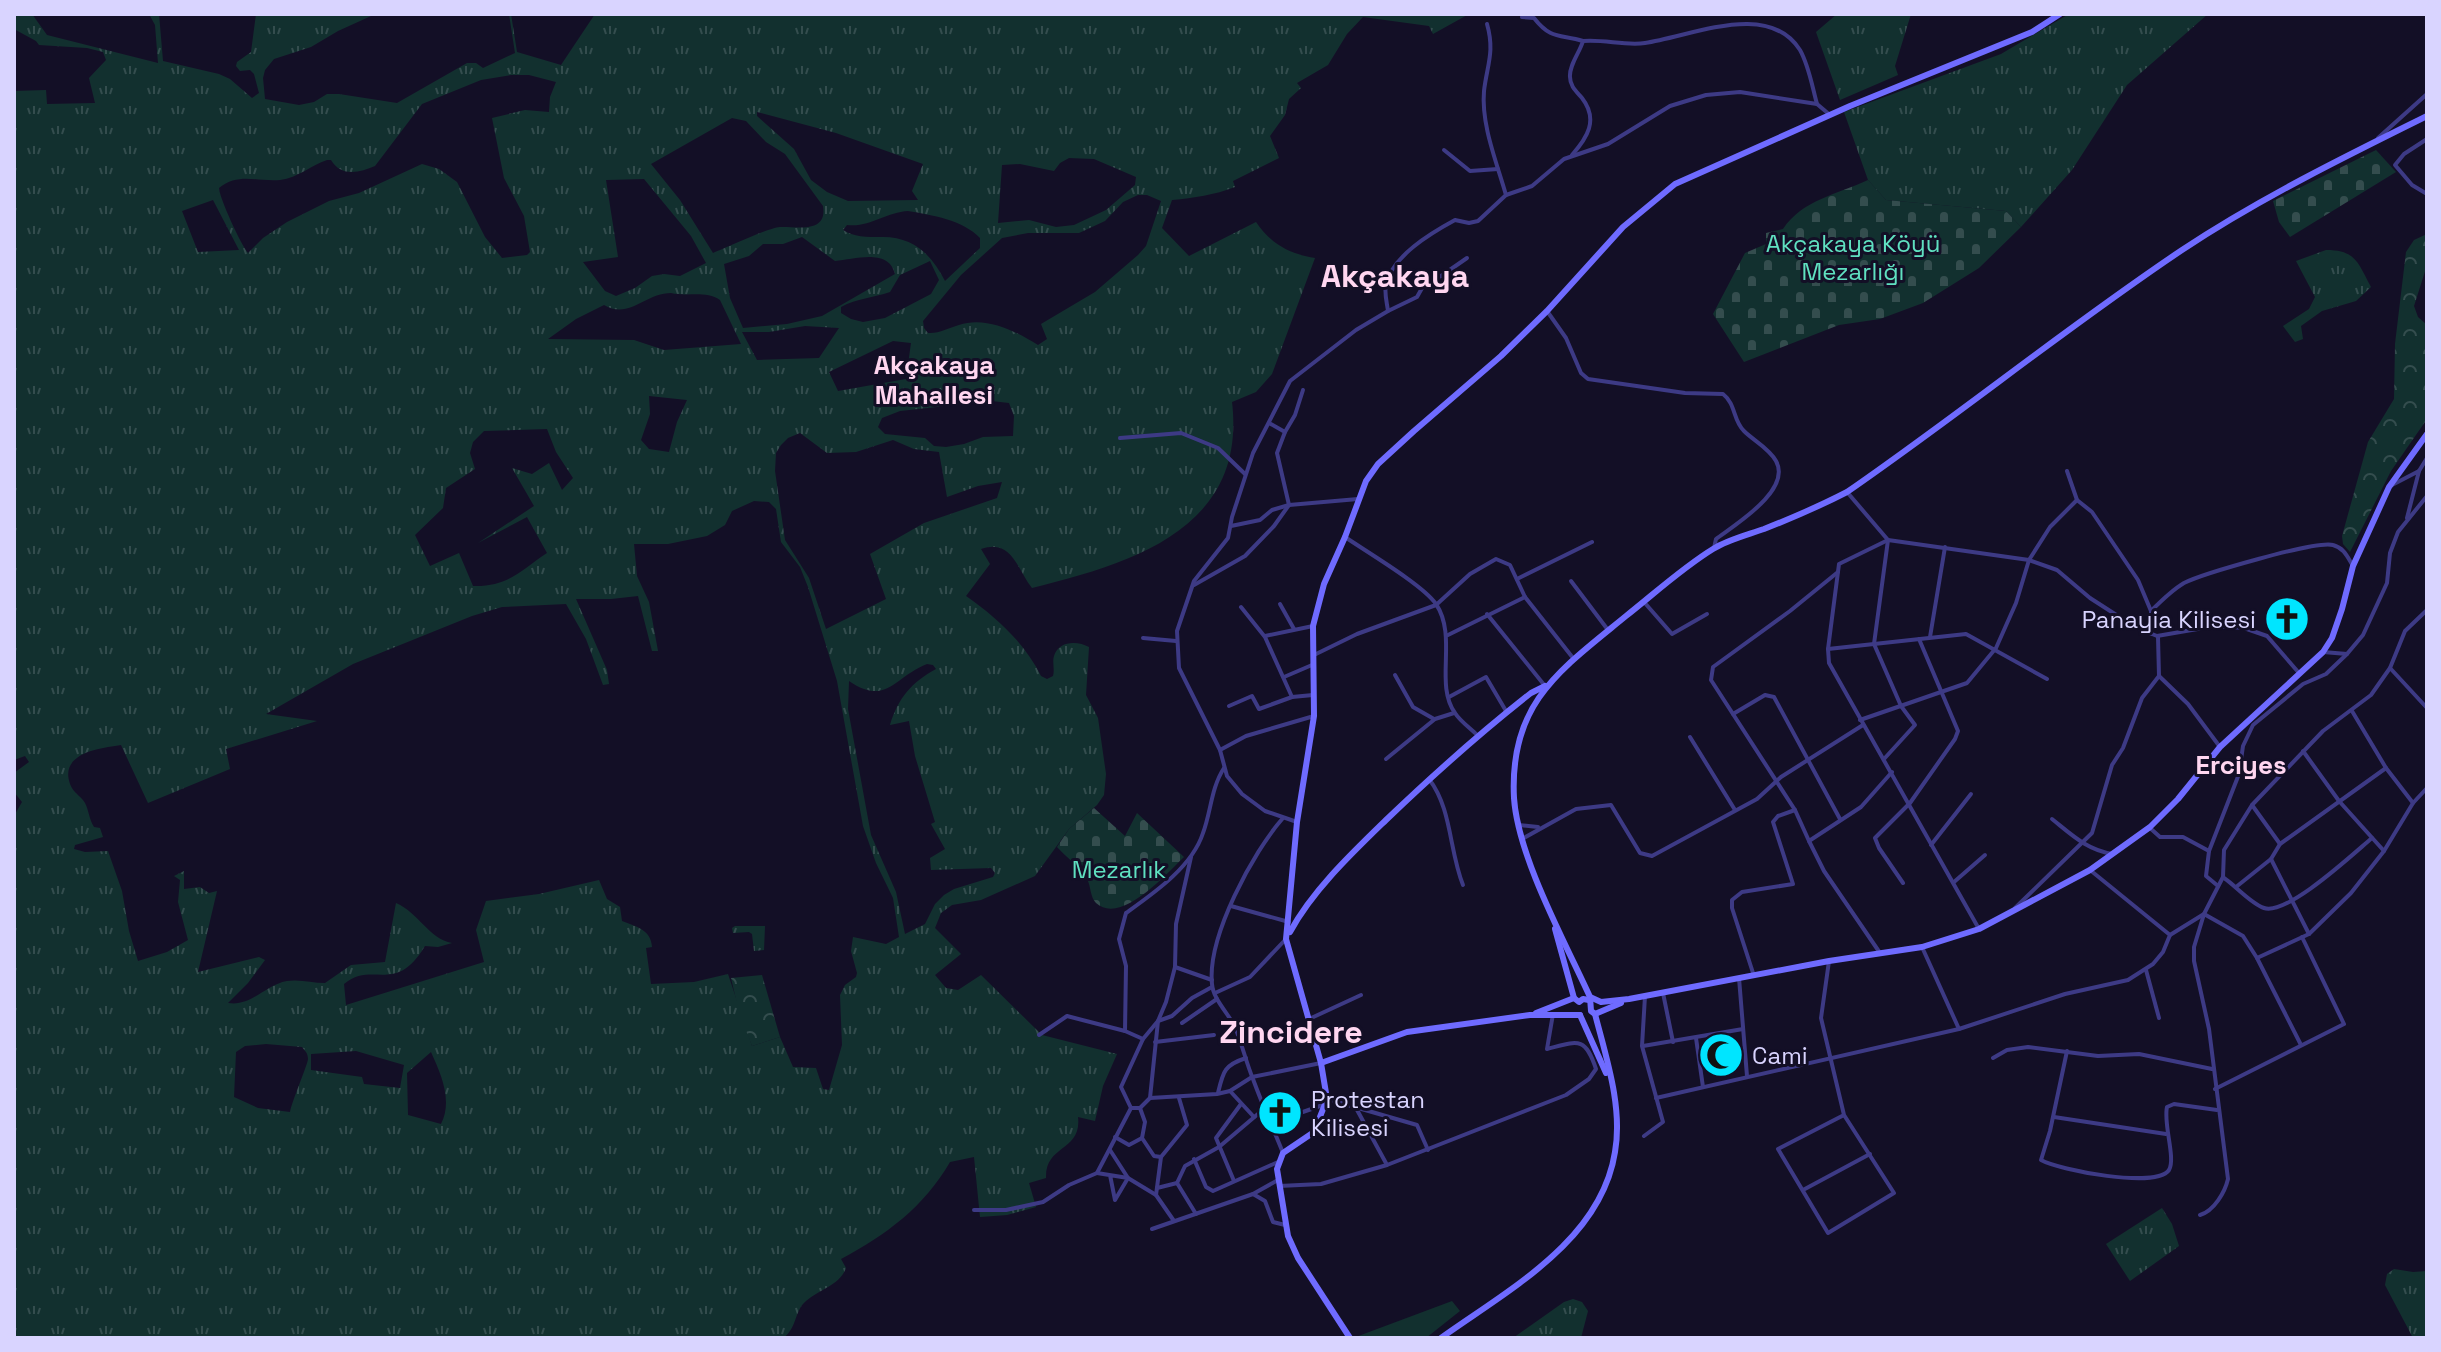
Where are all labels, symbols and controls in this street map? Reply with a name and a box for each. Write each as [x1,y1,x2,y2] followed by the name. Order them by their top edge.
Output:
[1766,228,1940,287] park label: Akçakaya Köyü Mezarlığı
[1321,256,1469,296] district label: Akçakaya
[874,348,994,412] district label: Akçakaya Mahallesi
[2263,595,2311,643] church icon: Panayia Kilisesi
[2082,604,2256,635] place label: Panayia Kilisesi
[2195,748,2287,782] district label: Erciyes
[1072,854,1166,885] park label: Mezarlık
[1219,1012,1363,1052] district label: Zincidere
[1697,1031,1745,1079] mosque icon: Cami
[1752,1040,1808,1071] place label: Cami
[1311,1084,1425,1143] place label: Protestan Kilisesi
[1256,1089,1304,1137] church icon: Protestan Kilisesi

